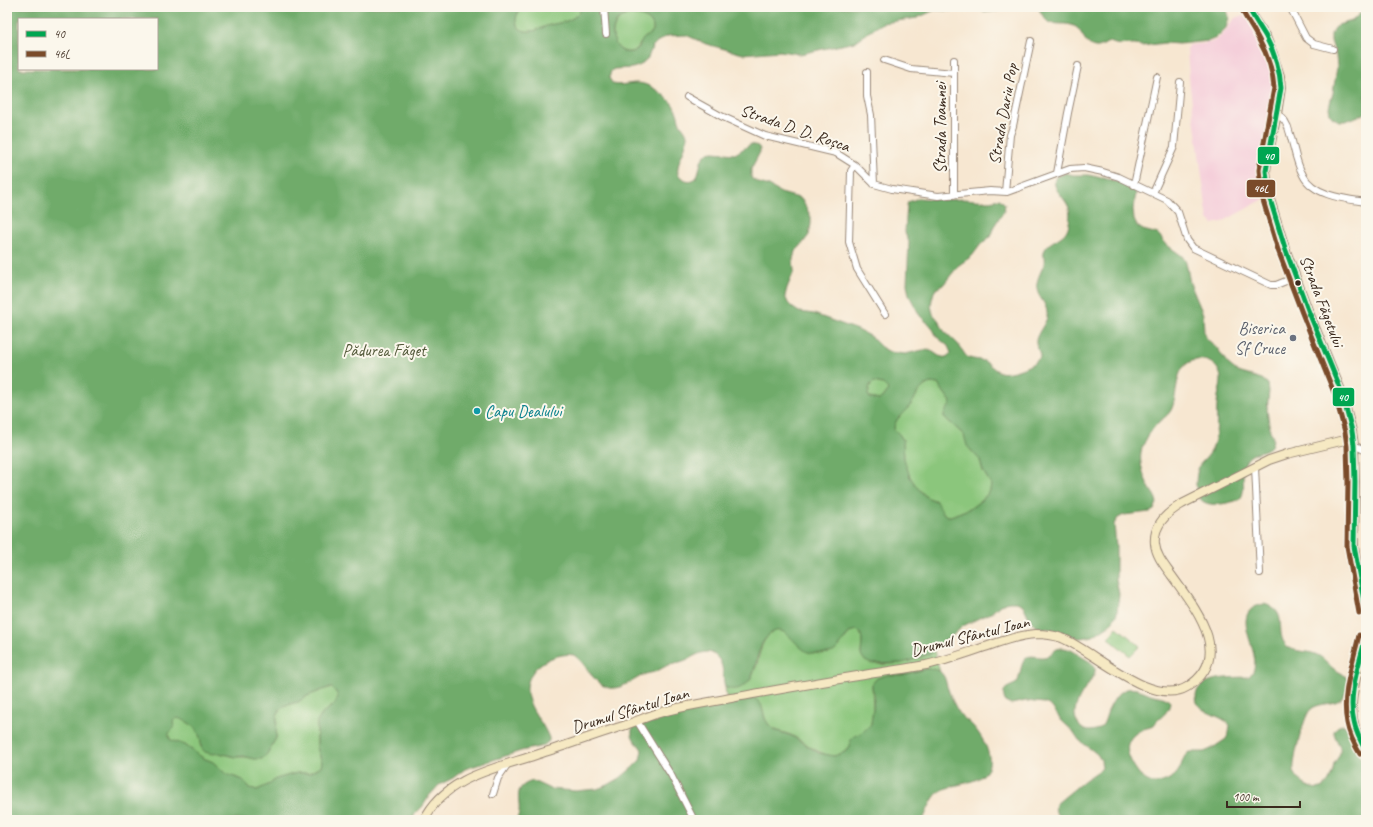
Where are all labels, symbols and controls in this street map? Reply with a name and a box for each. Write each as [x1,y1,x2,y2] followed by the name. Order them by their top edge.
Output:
[18,18,158,70] legend
[54,26,66,42] text: 40
[54,46,71,62] text: 46L
[984,60,1022,166] street label: Strada Dariu Pop
[930,80,951,174] street label: Strada Toamnei
[738,99,854,157] street label: Strada D. D. Roșca
[1257,146,1280,165] line badge: 40
[1264,149,1275,163] text: 40
[1246,179,1276,198] line badge: 46L
[1254,181,1270,195] text: 46L
[1295,252,1350,351] street label: Strada Făgetului
[1293,278,1303,288] unlabelled marker
[1235,318,1287,359] place label: Biserica Sf Cruce
[1288,333,1298,343] marker: Biserica Sf Cruce
[342,340,428,361] park label: Pădurea Făget
[1332,387,1355,407] line badge: 40
[1338,390,1349,404] text: 40
[485,401,563,422] place label: Capu Dealului
[472,406,482,416] marker: Capu Dealului
[909,611,1033,661] street label: Drumul Sfântul Ioan
[569,682,692,738] street label: Drumul Sfântul Ioan
[1227,783,1300,809] scale bar
[1233,789,1260,805] text: 100 m

